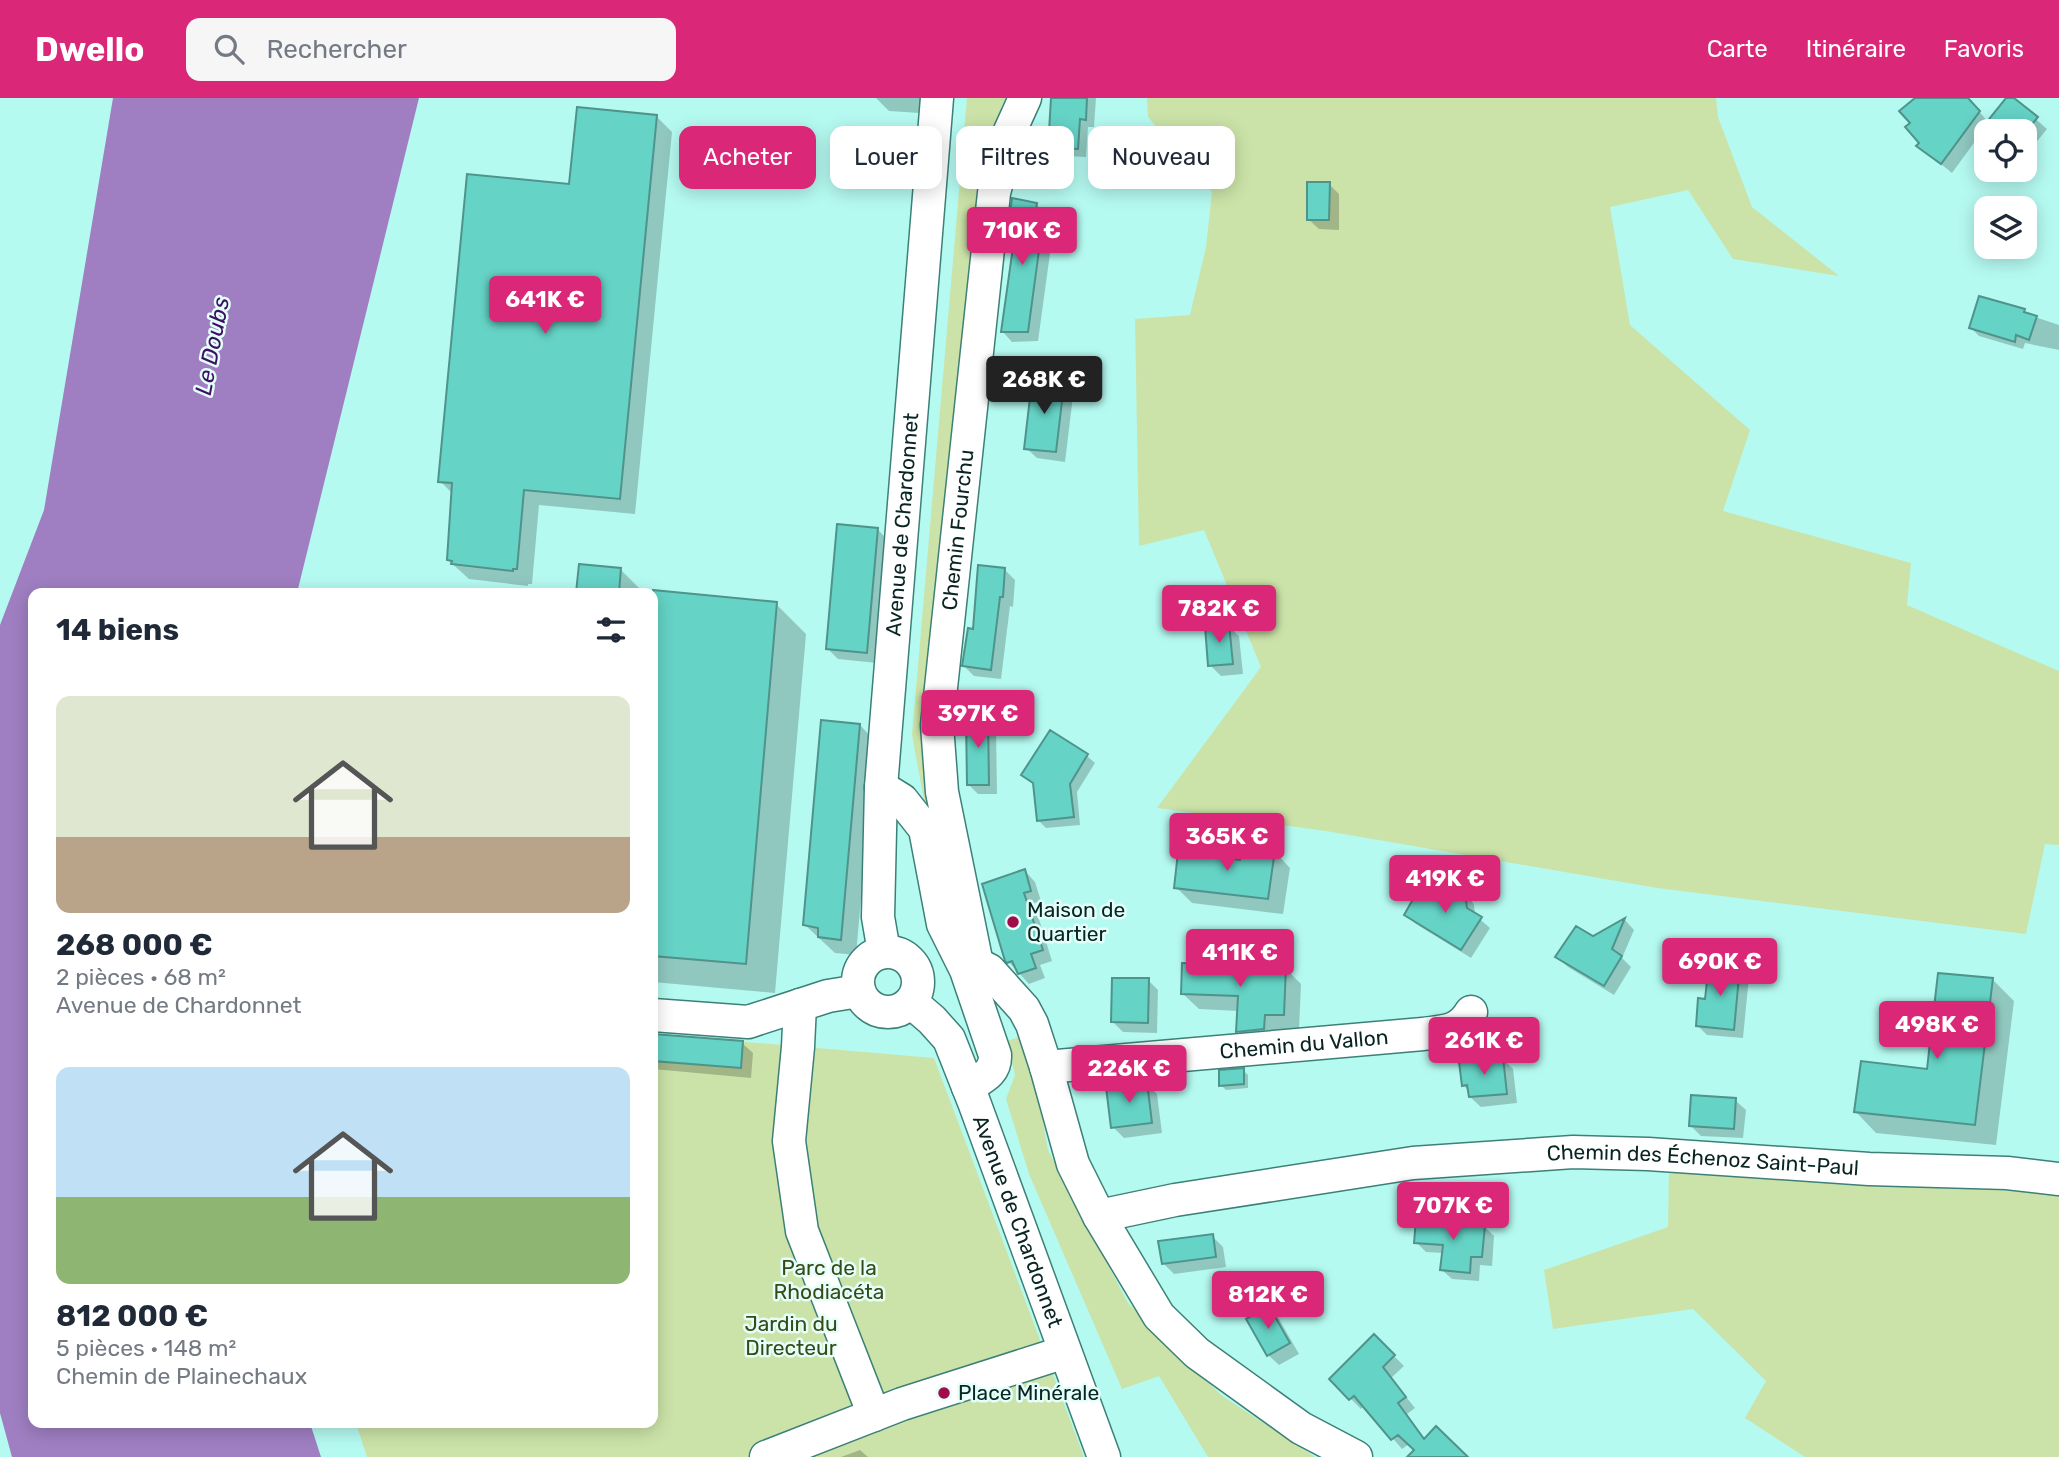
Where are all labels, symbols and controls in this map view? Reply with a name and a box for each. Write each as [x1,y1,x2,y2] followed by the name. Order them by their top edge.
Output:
[186,18,676,81] search box
[35,30,144,69] text: Dwello
[210,30,248,68] icon: search
[266,34,407,65] text: Rechercher
[1707,35,1768,63] text: Carte
[1806,35,1906,63] text: Itinéraire
[1944,35,2024,63] text: Favoris
[1974,119,2037,259] map controls
[1974,119,2037,182] button: locate
[679,126,816,189] chip: Acheter
[830,126,942,189] chip: Louer
[956,126,1074,189] chip: Filtres
[1088,126,1235,189] chip: Nouveau
[1974,196,2037,259] button: layers
[965,208,1079,267] pin: 710K €
[983,216,1061,244] text: 710K €
[488,276,602,336] pin: 641K €
[505,285,585,313] text: 641K €
[189,294,235,397] water label: Le Doubs
[987,356,1101,416] pin: 268K €
[1002,365,1086,393] text: 268K €
[880,412,923,637] street label: Avenue de Chardonnet
[936,448,978,612] street label: Chemin Fourchu
[1162,586,1276,645] pin: 782K €
[1178,594,1260,622] text: 782K €
[592,611,630,649] icon: filters
[56,612,179,648] text: 14 biens
[921,690,1035,750] pin: 397K €
[937,699,1019,727] text: 397K €
[280,742,406,868] icon: home
[1170,814,1284,873] pin: 365K €
[1185,822,1269,850] text: 365K €
[1388,856,1502,915] pin: 419K €
[1405,864,1485,892] text: 419K €
[1027,897,1125,946] place label: Maison de Quartier
[1005,914,1021,930] marker: Maison de Quartier
[56,927,213,963] text: 268 000 €
[1183,930,1297,989] pin: 411K €
[1202,938,1278,966] text: 411K €
[1663,939,1777,998] pin: 690K €
[1678,947,1762,975] text: 690K €
[56,963,226,991] text: 2 pièces · 68 m²
[56,991,301,1019] text: Avenue de Chardonnet
[1880,1002,1994,1061] pin: 498K €
[1895,1010,1979,1038] text: 498K €
[1427,1018,1541,1077] pin: 261K €
[1219,1024,1389,1064] street label: Chemin du Vallon
[1445,1026,1523,1054] text: 261K €
[1072,1046,1186,1105] pin: 226K €
[1088,1054,1170,1082] text: 226K €
[968,1112,1068,1331] street label: Avenue de Chardonnet
[280,1113,406,1239] icon: home
[1546,1139,1860,1180] street label: Chemin des Échenoz Saint-Paul
[1396,1182,1510,1242] pin: 707K €
[1413,1191,1493,1219] text: 707K €
[774,1255,884,1304] park label: Parc de la Rhodiacéta
[1211,1272,1325,1331] pin: 812K €
[1228,1280,1308,1308] text: 812K €
[56,1298,208,1334] text: 812 000 €
[744,1311,838,1360] park label: Jardin du Directeur
[56,1334,236,1362] text: 5 pièces · 148 m²
[56,1362,307,1390] text: Chemin de Plainechaux
[958,1380,1099,1405] place label: Place Minérale
[936,1385,952,1401] marker: Place Minérale

